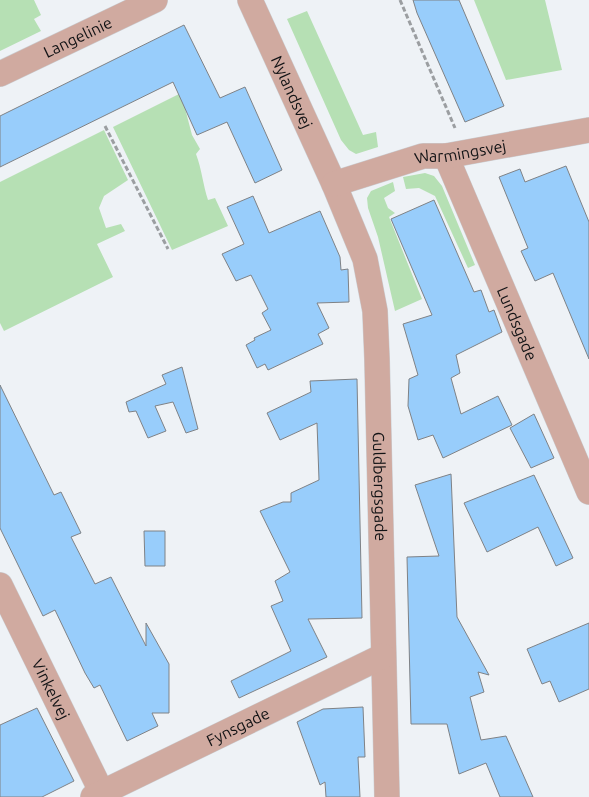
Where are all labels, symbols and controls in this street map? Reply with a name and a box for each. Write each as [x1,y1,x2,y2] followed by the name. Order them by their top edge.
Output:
[41,13,115,61] street label: Langelinie
[268,53,316,131] street label: Nylandsvej
[412,136,507,167] street label: Warmingsvej
[494,284,541,363] street label: Lundsgade
[370,432,390,541] street label: Guldbergsgade
[29,656,73,722] street label: Vinkelvej
[203,704,272,750] street label: Fynsgade

